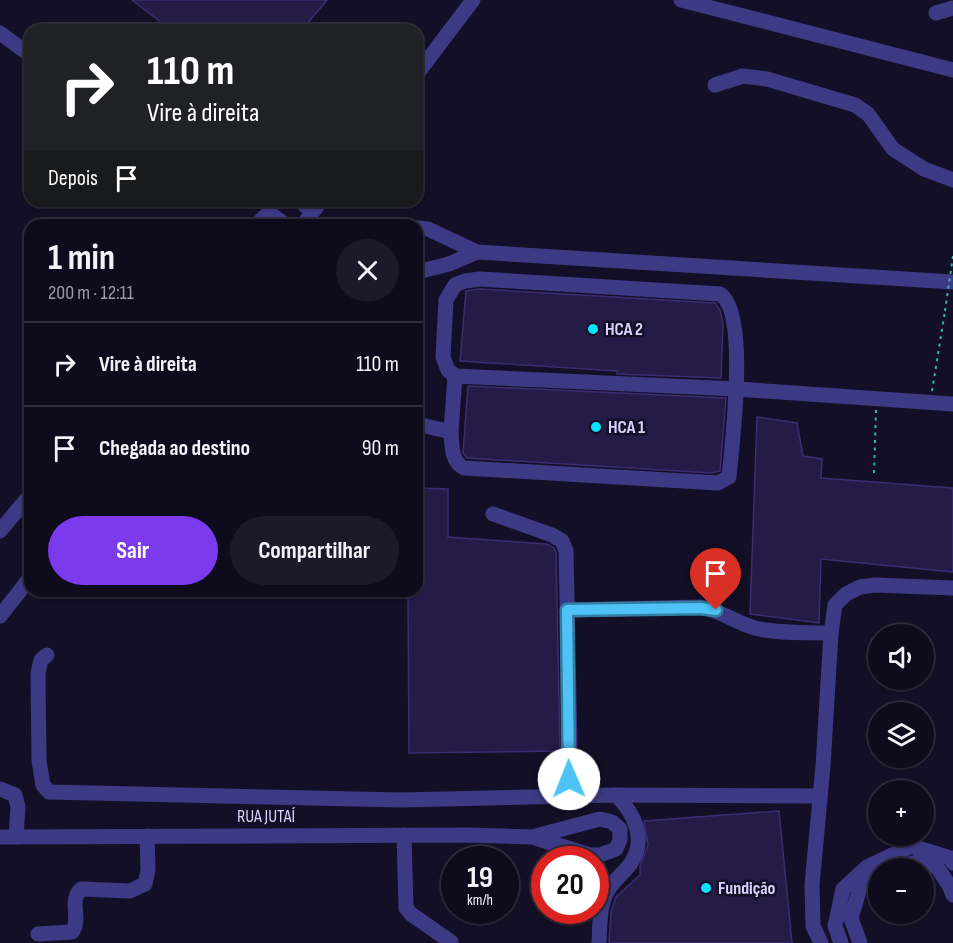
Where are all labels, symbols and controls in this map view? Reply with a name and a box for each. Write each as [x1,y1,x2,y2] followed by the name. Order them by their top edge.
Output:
[147,46,234,97] text: 110 m
[48,48,126,126] icon: right
[147,97,259,129] text: Vire à direita
[110,162,143,195] icon: arrive
[48,165,98,192] text: Depois
[48,237,115,280] text: 1 min
[336,239,399,302] button: close
[48,281,134,305] text: 200 m · 12:11
[605,319,643,340] place label: HCA 2
[586,322,600,336] marker: HCA 2
[48,348,81,381] icon: right
[99,351,197,378] text: Vire à direita
[356,351,399,378] text: 110 m
[608,417,645,438] place label: HCA 1
[589,420,603,434] marker: HCA 1
[48,432,81,465] icon: arrive
[99,435,250,462] text: Chegada ao destino
[362,435,399,462] text: 90 m
[48,516,218,585] button: Sair
[230,516,399,585] button: Compartilhar
[690,548,741,610] pin
[699,557,732,590] icon: arrive
[868,624,934,924] map controls
[868,624,934,690] button: sound
[868,702,934,768] button: layers
[537,747,601,811] position arrow
[868,780,934,846] button: +
[237,806,295,827] street label: RUA JUTAÍ
[531,846,609,924] speed limit sign: 20
[868,858,934,924] button: −
[467,860,493,896] text: 19
[718,878,775,899] place label: Fundição
[699,881,713,895] marker: Fundição
[467,891,493,910] text: km/h

